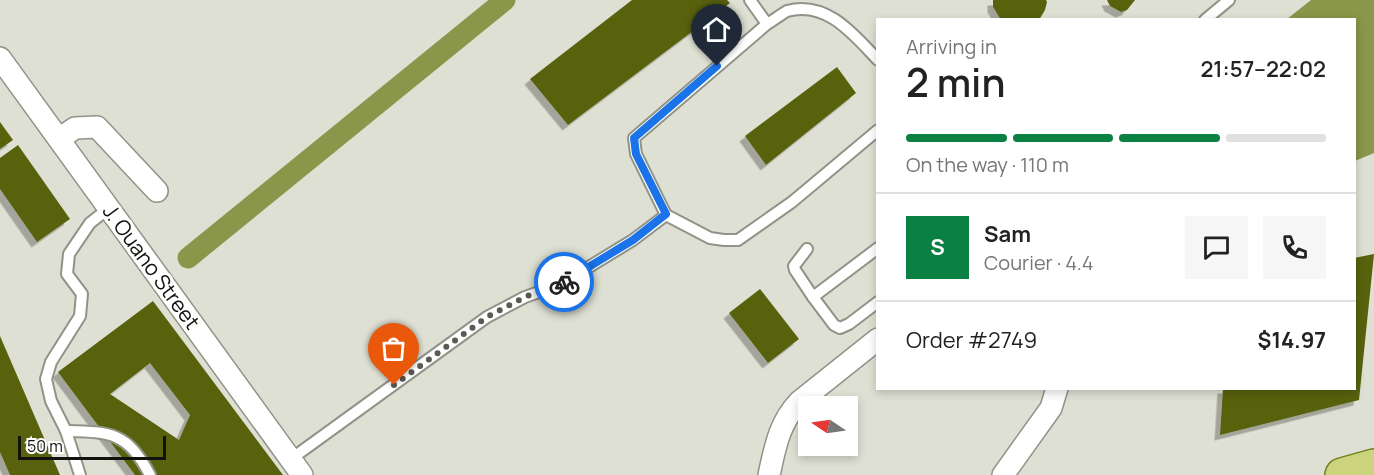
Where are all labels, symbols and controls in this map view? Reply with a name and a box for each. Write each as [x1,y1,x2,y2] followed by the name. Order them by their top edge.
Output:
[691,4,742,66] pin
[700,13,733,46] icon: home
[906,33,997,60] text: Arriving in
[1200,54,1326,84] text: 21:57–22:02
[906,55,1005,109] text: 2 min
[906,151,1069,178] text: On the way · 110 m
[97,198,207,335] street label: J. Ouano Street
[1185,216,1248,279] button: chat
[1263,216,1326,279] button: phone
[984,219,1031,249] text: Sam
[930,232,945,262] text: S
[984,249,1094,276] text: Courier · 4.4
[534,252,594,312] courier
[548,266,581,299] icon: bike
[368,323,419,385] pin
[906,325,1037,355] text: Order #2749
[1258,325,1326,355] text: $14.97
[377,332,410,365] icon: bag
[798,396,858,456] north arrow
[798,396,858,456] map controls
[18,433,166,460] scale bar
[27,435,63,457] text: 50 m

